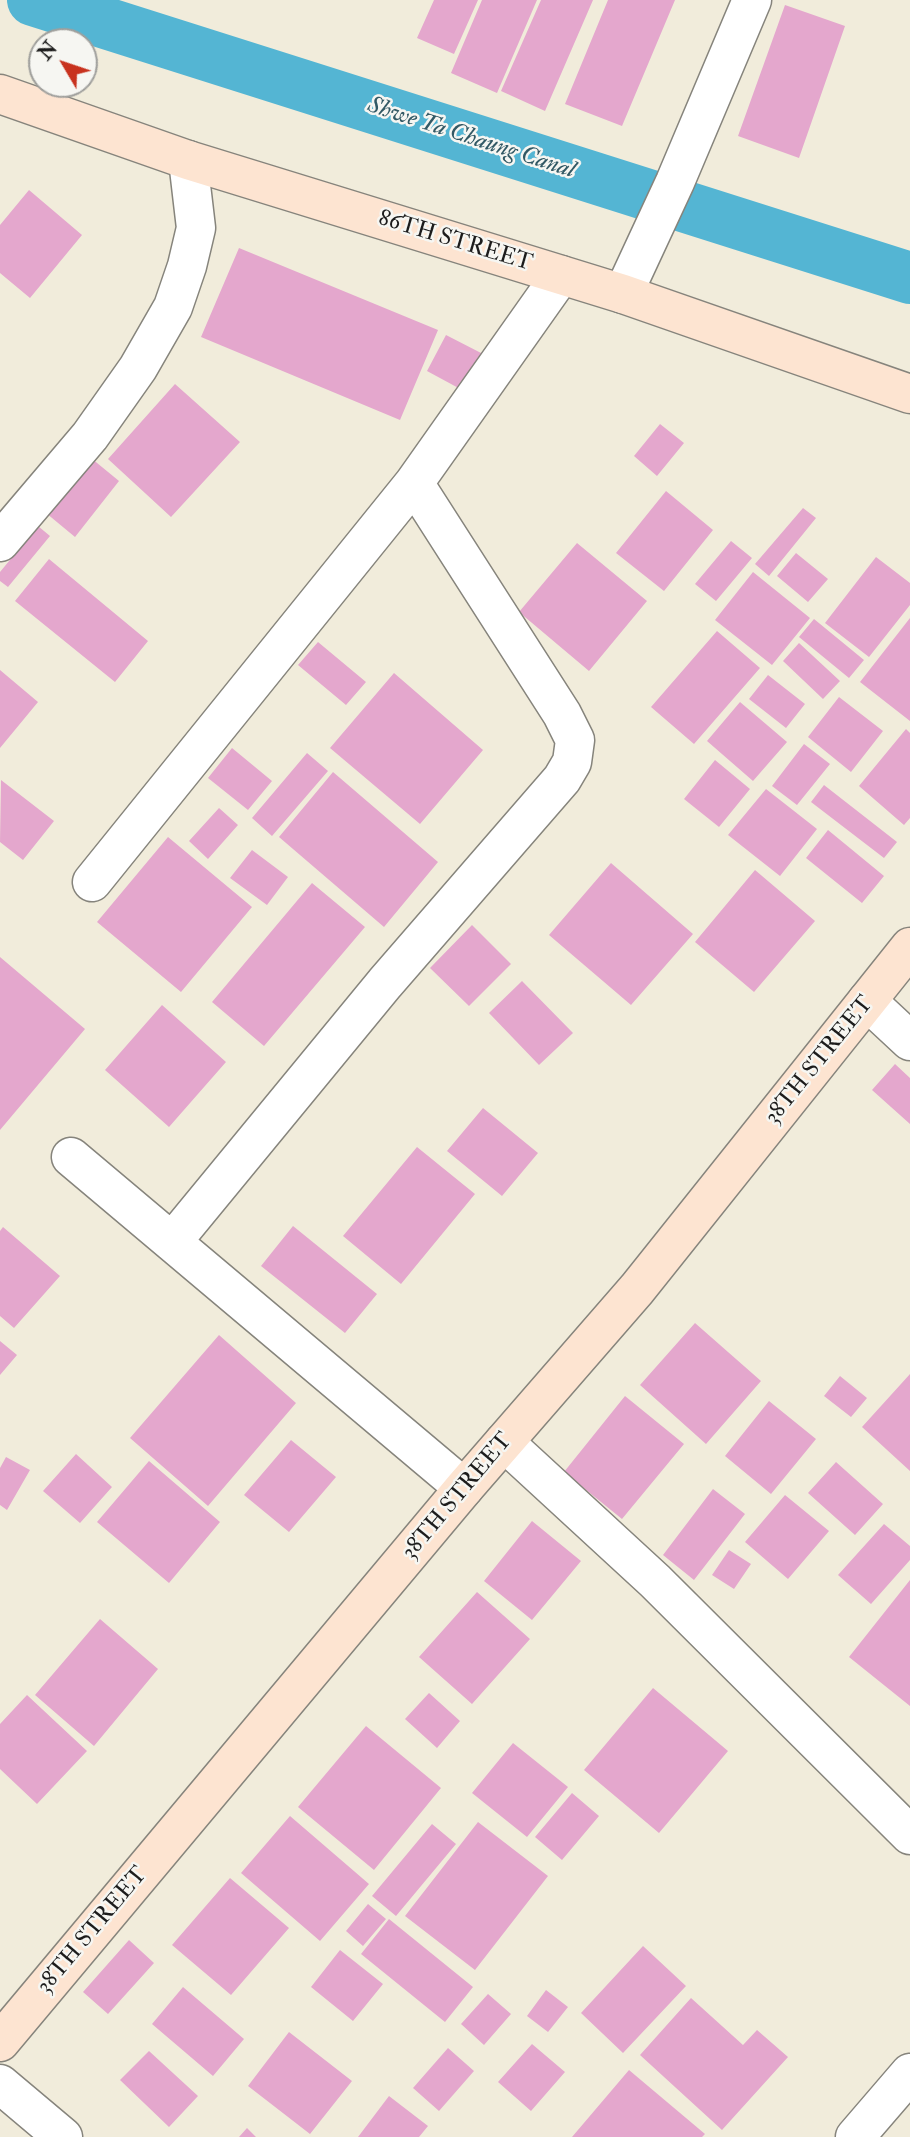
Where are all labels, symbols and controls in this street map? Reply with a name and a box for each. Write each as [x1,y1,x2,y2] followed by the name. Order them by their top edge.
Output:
[28,28,98,98] north arrow
[34,37,63,65] text: N
[364,92,578,186] water label: Shwe Ta Chaung Canal
[375,205,535,279] street label: 86TH STREET
[760,991,880,1131] street label: 38TH STREET
[397,1428,519,1566] street label: 38TH STREET
[32,1862,154,2000] street label: 38TH STREET

